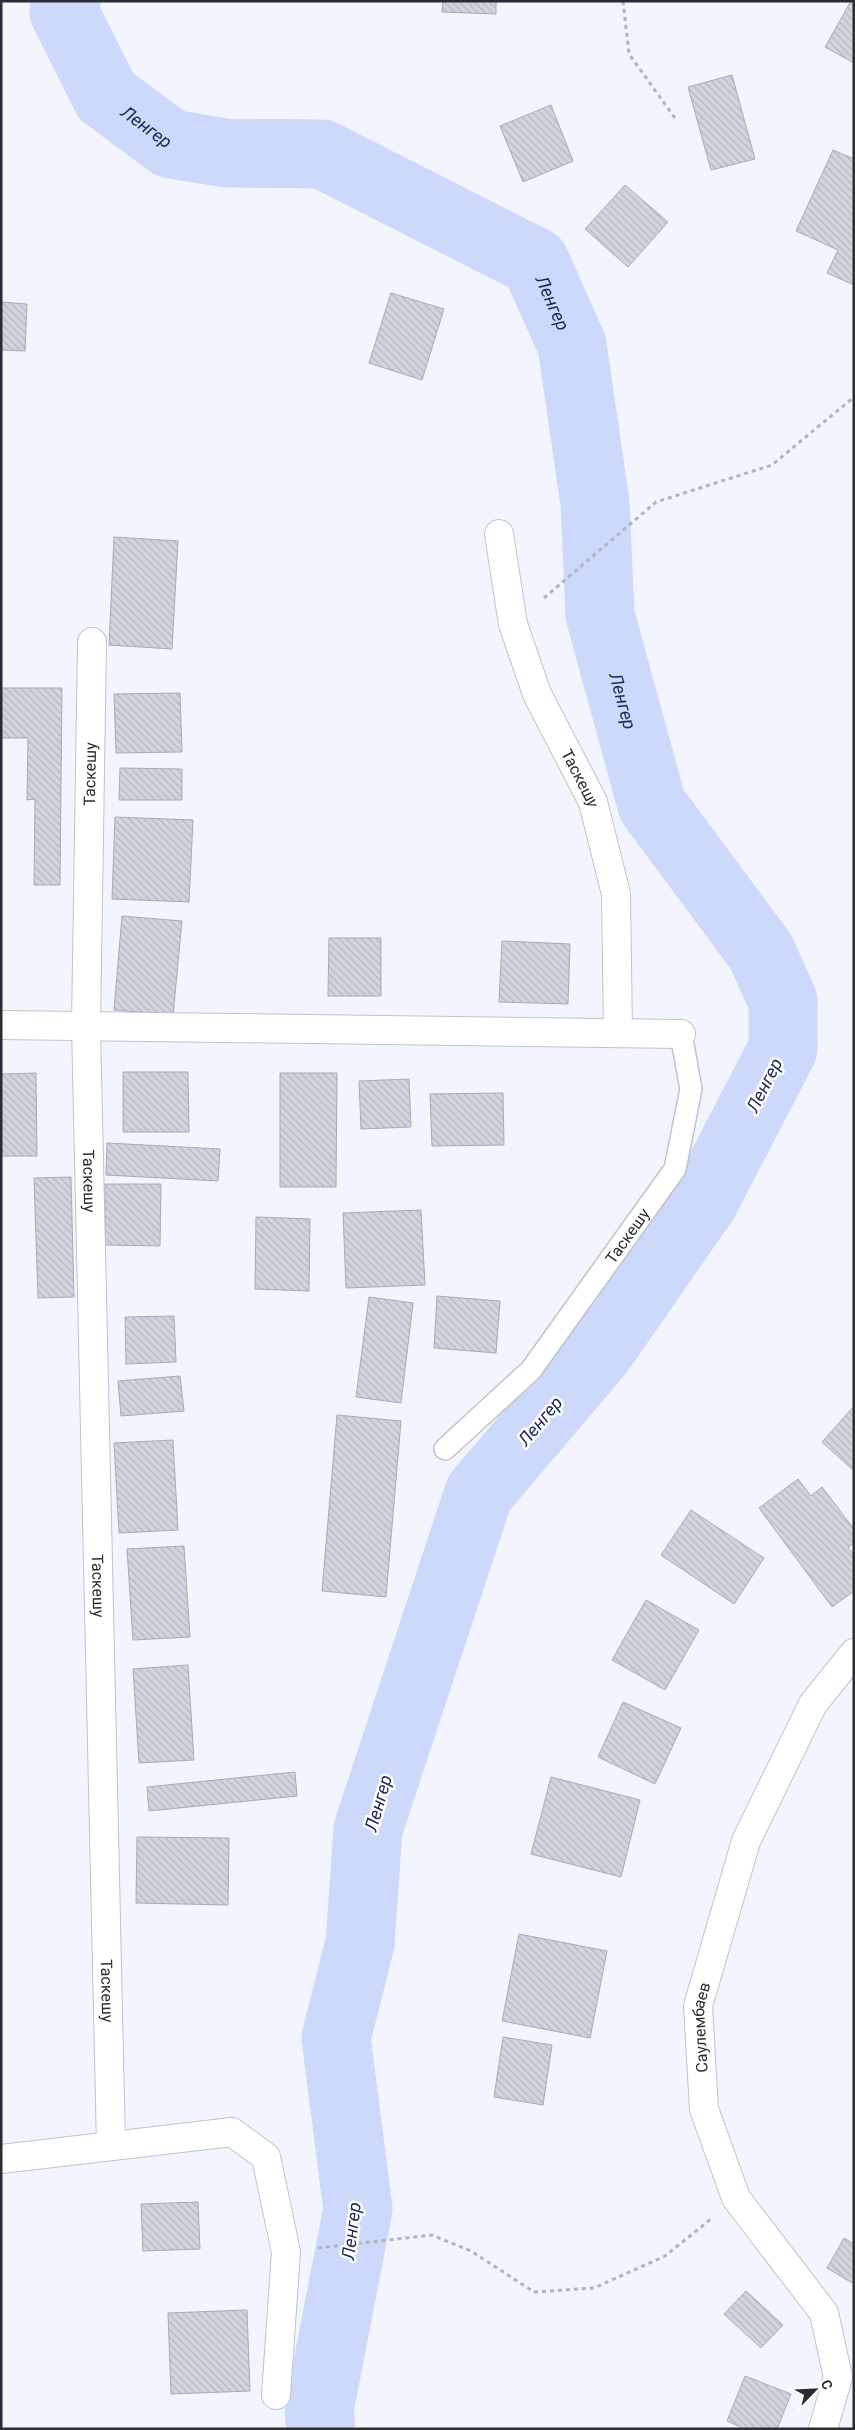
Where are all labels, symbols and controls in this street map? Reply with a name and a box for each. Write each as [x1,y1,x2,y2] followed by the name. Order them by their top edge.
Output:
[117,100,176,152] water label: Ленгер
[531,271,575,333] water label: Ленгер
[605,669,641,731] water label: Ленгер
[80,742,100,806] street label: Таскешу
[558,746,604,809] street label: Таскешу
[741,1054,787,1116] water label: Ленгер
[79,1149,100,1213] street label: Таскешу
[601,1204,654,1267] street label: Таскешу
[513,1392,567,1451] water label: Ленгер
[88,1554,109,1618] street label: Таскешу
[360,1772,396,1835] water label: Ленгер
[97,1959,118,2023] street label: Таскешу
[688,1980,714,2073] street label: Саулембаев
[337,2201,365,2262] water label: Ленгер
[790,2365,840,2415] north arrow
[818,2377,836,2392] text: С

